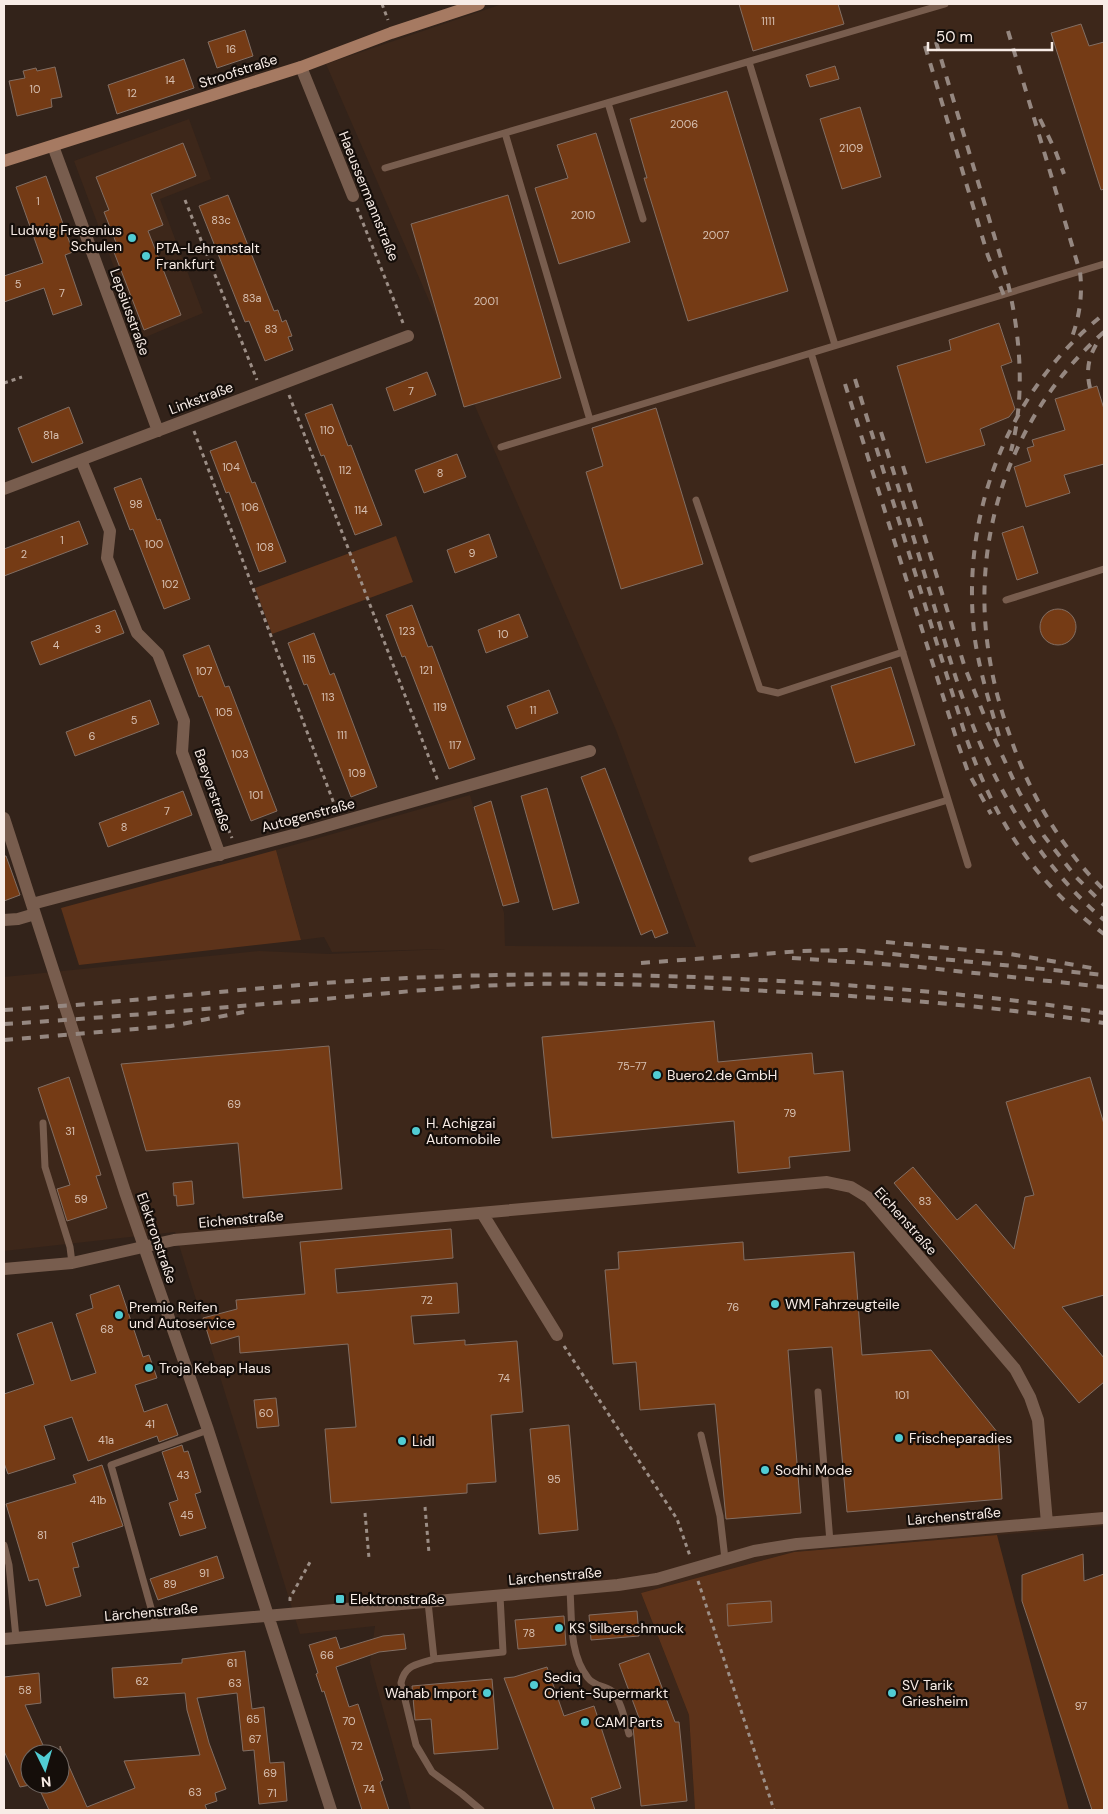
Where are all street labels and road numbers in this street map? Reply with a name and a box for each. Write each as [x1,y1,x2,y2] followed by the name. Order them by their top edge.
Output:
[196,50,280,92] street label: Stroofstraße
[335,128,403,264] street label: Haeussermannstraße
[106,266,154,358] street label: Lepsiusstraße
[166,377,236,418] street label: Linkstraße
[190,746,236,834] street label: Baeyerstraße
[259,794,357,836] street label: Autogenstraße
[871,1183,941,1259] street label: Eichenstraße
[133,1190,181,1286] street label: Elektronstraße
[198,1206,284,1232] street label: Eichenstraße
[906,1503,1002,1529] street label: Lärchenstraße
[507,1563,603,1589] street label: Lärchenstraße
[103,1599,199,1625] street label: Lärchenstraße

